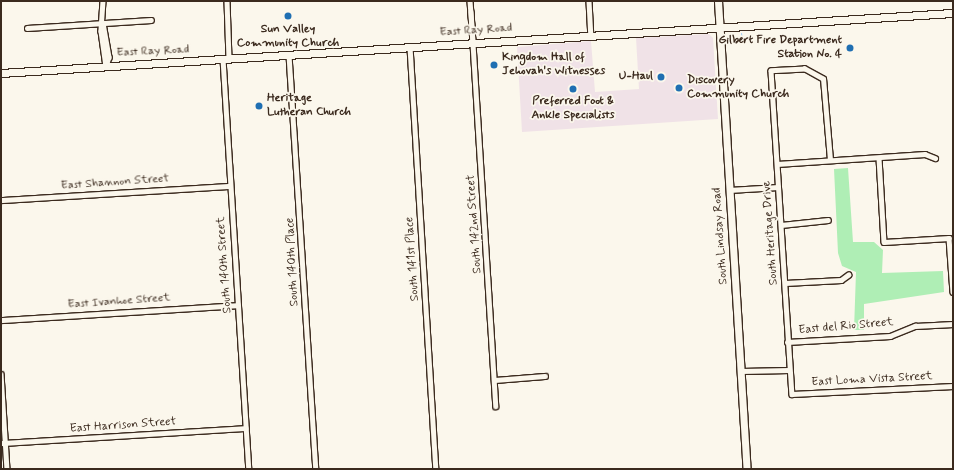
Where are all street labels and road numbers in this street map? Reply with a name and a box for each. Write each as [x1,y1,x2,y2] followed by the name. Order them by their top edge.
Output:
[440,21,512,41] street label: East Ray Road
[117,43,189,61] street label: East Ray Road
[61,172,169,194] street label: East Shannon Street
[464,174,486,274] street label: South 142nd Street
[760,181,782,285] street label: South Heritage Drive
[710,187,732,285] street label: South Lindsay Road
[214,216,236,314] street label: South 140th Street
[403,216,423,302] street label: South 141st Place
[283,217,303,307] street label: South 140th Place
[67,291,171,313] street label: East Ivanhoe Street
[798,316,894,338] street label: East del Rio Street
[812,370,932,390] street label: East Loma Vista Street
[70,415,176,437] street label: East Harrison Street

